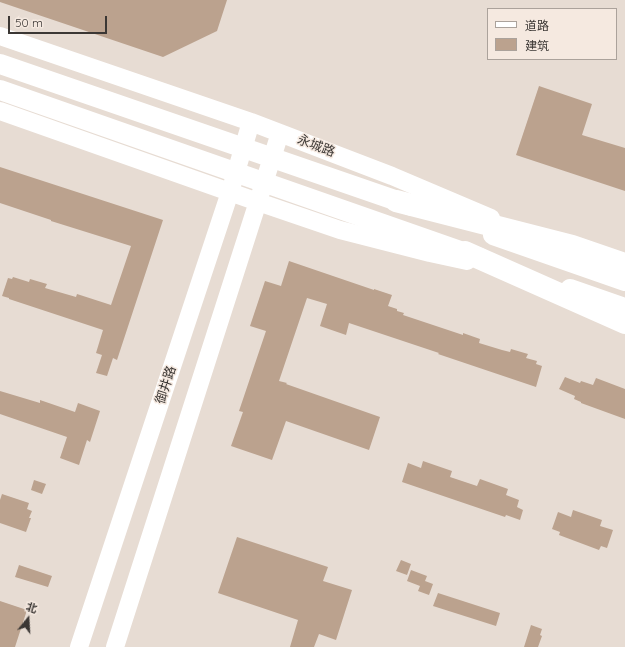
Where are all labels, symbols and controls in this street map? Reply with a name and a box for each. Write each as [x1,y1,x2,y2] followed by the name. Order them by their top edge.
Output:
[10,8,109,34] scale bar
[487,8,617,60] legend
[15,15,43,30] text: 50 m
[525,18,549,33] text: 道路
[525,38,549,53] text: 建筑
[295,132,337,160] street label: 永城路
[153,364,179,406] street label: 御井路
[8,599,48,639] north arrow
[24,599,39,616] text: 北

